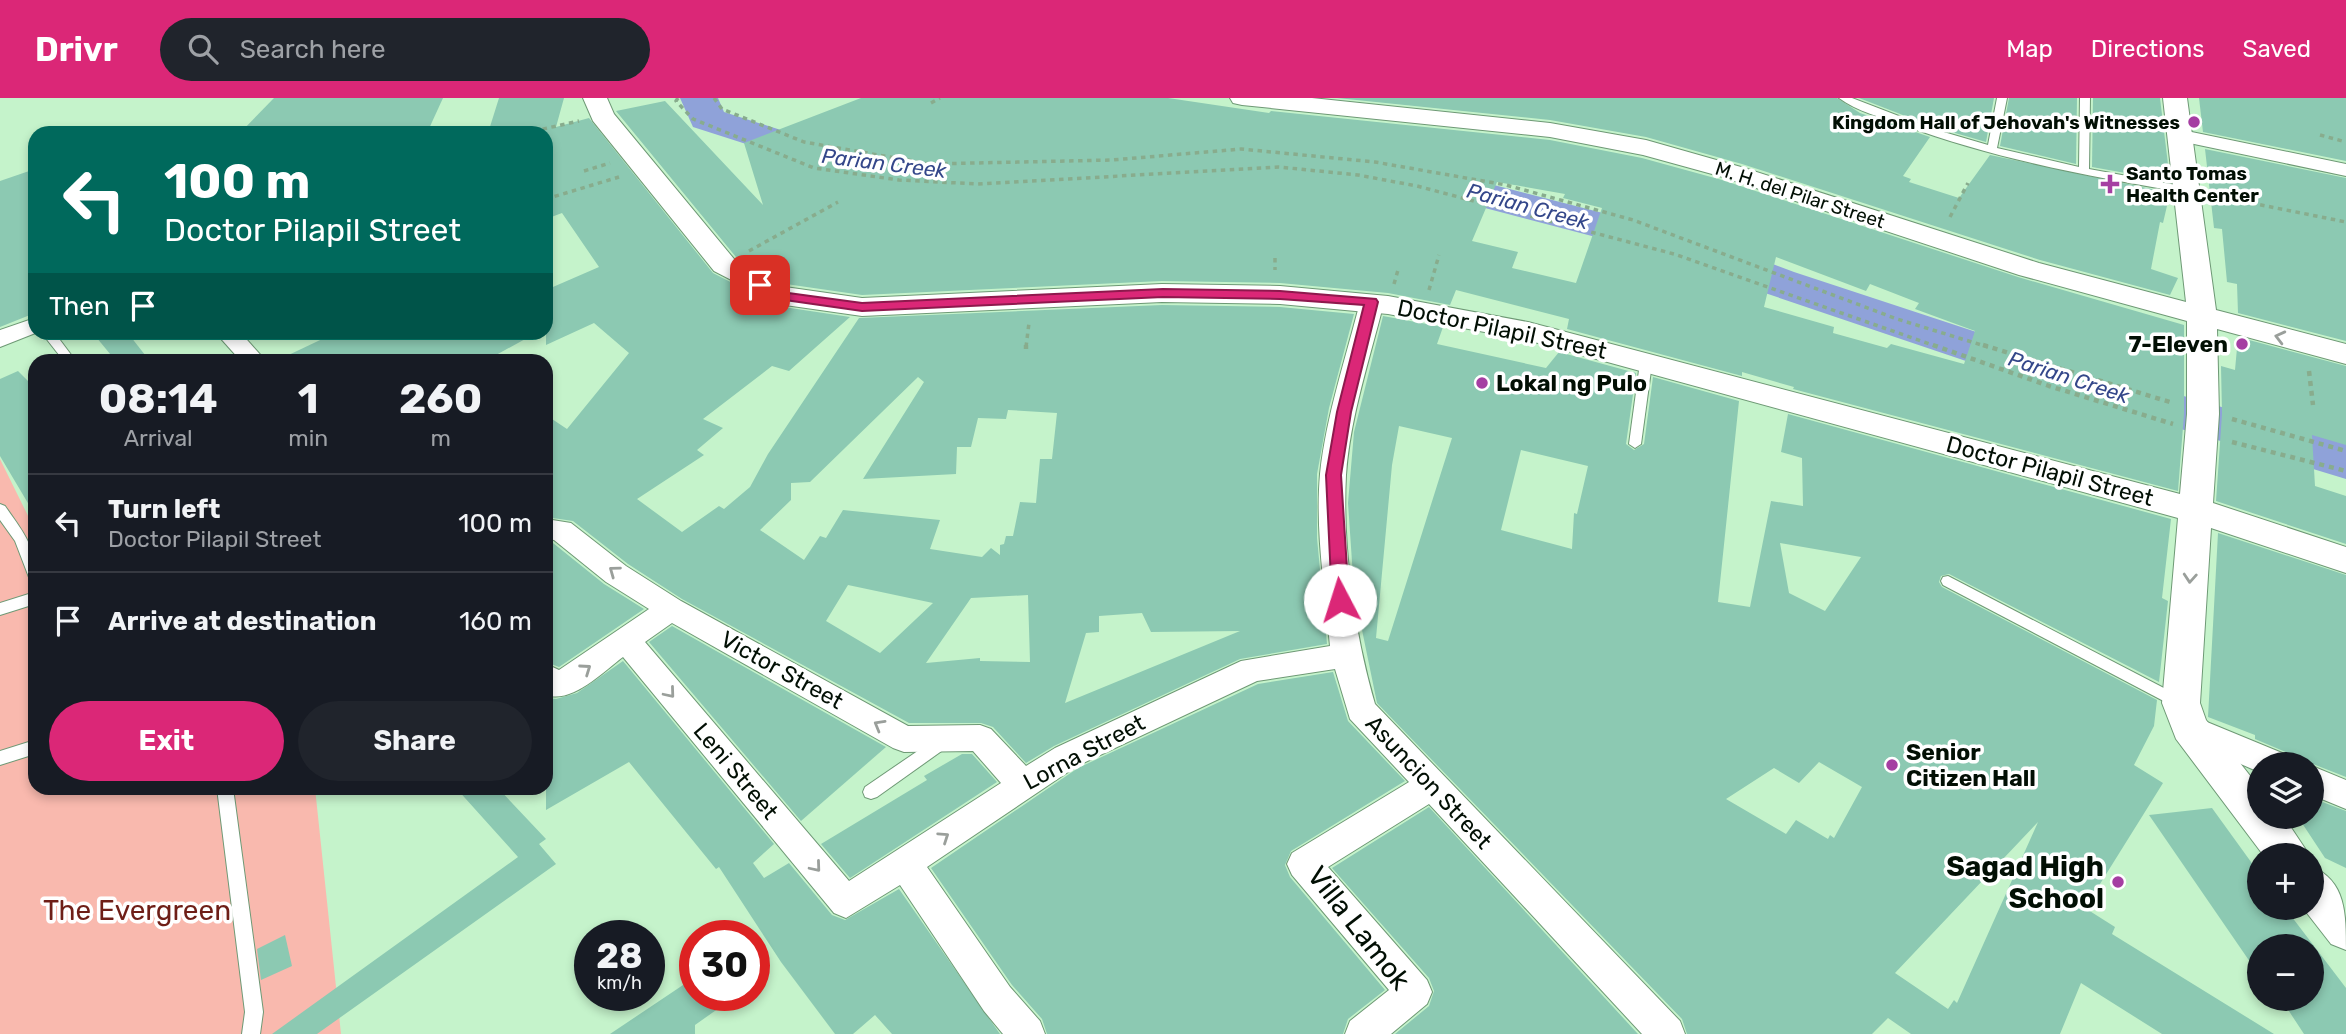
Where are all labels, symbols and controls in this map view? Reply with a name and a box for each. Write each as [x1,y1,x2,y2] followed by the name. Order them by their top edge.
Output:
[160,18,650,81] search box
[35,30,118,69] text: Drivr
[184,30,222,68] icon: search
[240,34,386,65] text: Search here
[2006,35,2053,63] text: Map
[2091,35,2204,63] text: Directions
[2242,35,2311,63] text: Saved
[1832,111,2180,134] place label: Kingdom Hall of Jehovah's Witnesses
[2186,114,2202,130] marker: Kingdom Hall of Jehovah's Witnesses
[820,143,949,183] water label: Parian Creek
[164,152,310,210] text: 100 m
[49,154,140,245] icon: left
[1712,157,1888,233] street label: M. H. del Pilar Street
[2126,162,2259,207] place label: Santo Tomas Health Center
[2100,174,2120,194] marker: Santo Tomas Health Center
[1464,178,1593,235] water label: Parian Creek
[164,211,461,249] text: Doctor Pilapil Street
[730,255,790,315] pin
[741,266,779,304] icon: arrive
[124,287,162,325] icon: arrive
[49,291,110,322] text: Then
[1395,293,1609,365] street label: Doctor Pilapil Street
[2128,330,2228,358] place label: 7-Eleven
[2274,331,2286,345] one-way arrow
[2234,336,2250,352] marker: 7-Eleven
[2006,346,2134,409] water label: Parian Creek
[1496,369,1647,397] place label: Lokal ng Pulo
[99,374,218,424] text: 08:14
[298,374,319,424] text: 1
[399,374,482,424] text: 260
[1474,375,1490,391] marker: Lokal ng Pulo
[124,424,193,452] text: Arrival
[288,424,328,452] text: min
[430,424,451,452] text: m
[1943,430,2157,512] street label: Doctor Pilapil Street
[108,494,220,525] text: Turn left
[49,504,87,542] icon: left
[458,508,532,539] text: 100 m
[108,525,321,553] text: Doctor Pilapil Street
[1303,563,1377,637] position arrow
[609,567,622,580] one-way arrow
[2183,573,2198,584] one-way arrow
[49,602,87,640] icon: arrive
[108,606,376,637] text: Arrive at destination
[459,606,532,637] text: 160 m
[716,625,848,715] street label: Victor Street
[578,664,591,677] one-way arrow
[661,685,674,697] one-way arrow
[49,701,284,781] button: Exit
[298,701,532,781] button: Share
[1019,708,1149,796] street label: Lorna Street
[1360,709,1498,855] street label: Asuncion Street
[688,717,784,825] street label: Leni Street
[874,720,887,733] one-way arrow
[1906,738,2036,792] place label: Senior Citizen Hall
[2247,752,2324,1011] map controls
[2247,752,2324,829] button: layers
[1884,757,1900,773] marker: Senior Citizen Hall
[936,833,949,845] one-way arrow
[2247,843,2324,920] button: +
[1946,850,2104,915] place label: Sagad High School
[808,858,820,871] one-way arrow
[1301,860,1418,997] street label: Villa Lamok
[2110,874,2126,890] marker: Sagad High School
[43,894,231,927] park label: The Evergreen
[679,920,770,1011] speed limit sign: 30
[2247,934,2324,1011] button: −
[596,935,643,977] text: 28
[597,972,642,994] text: km/h

